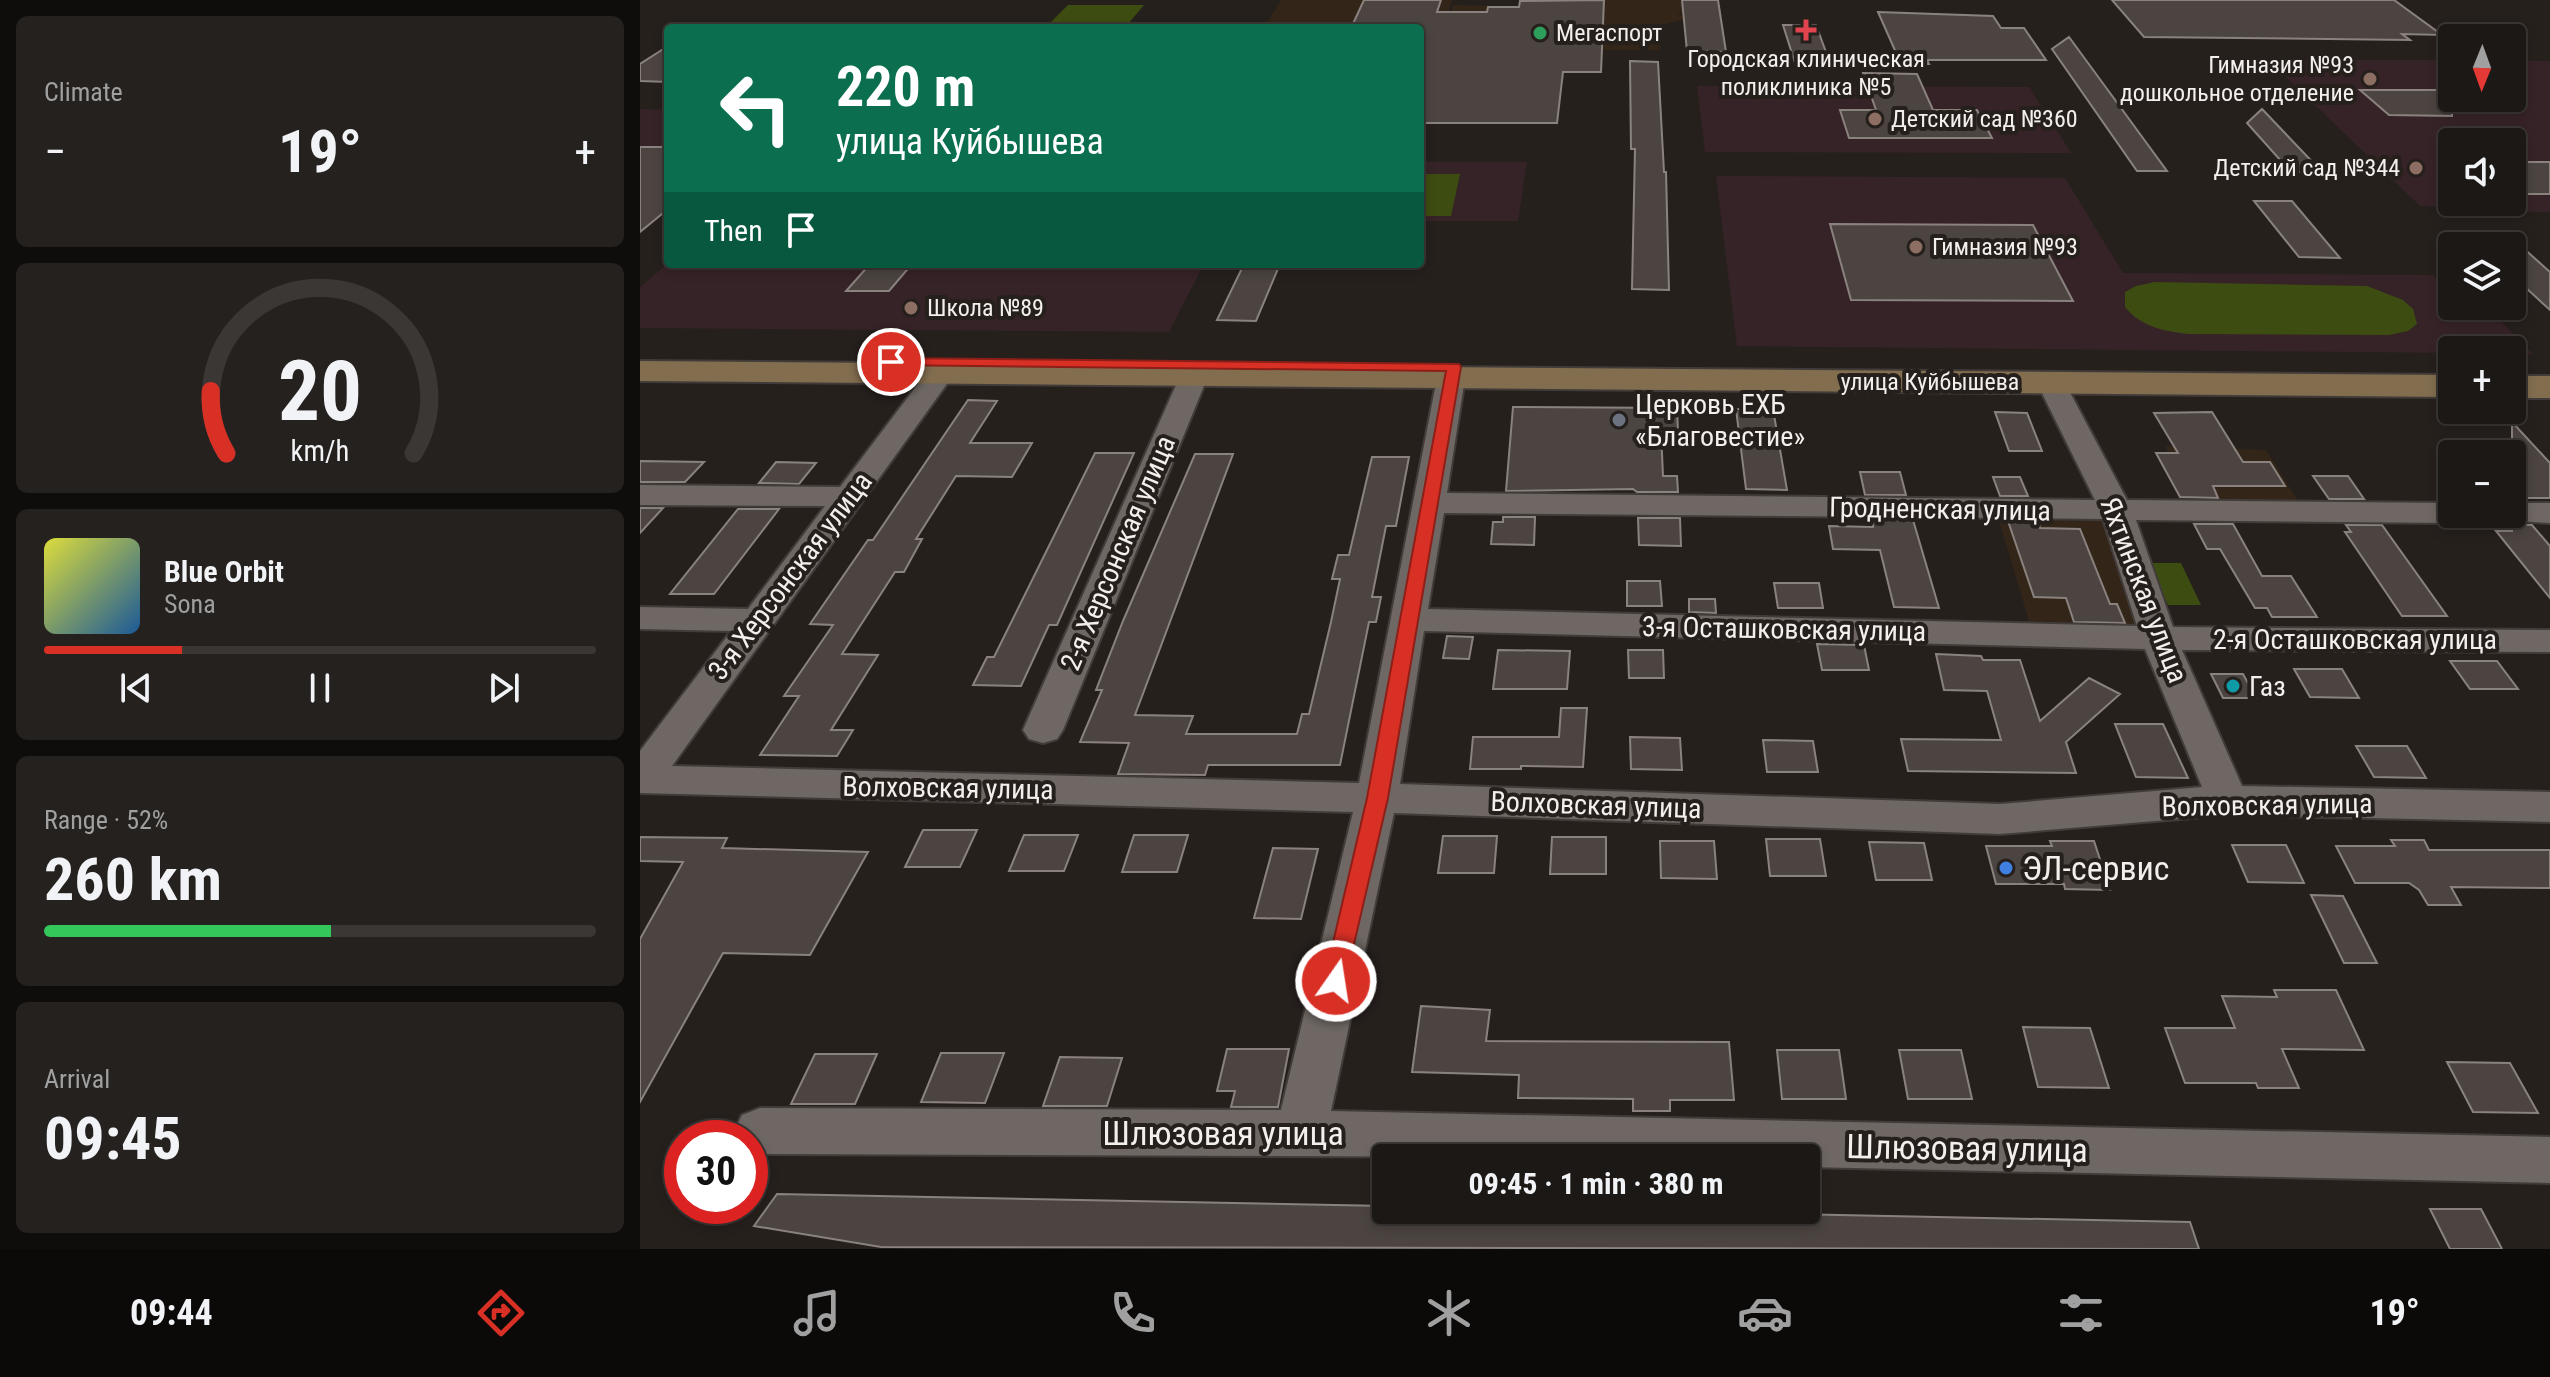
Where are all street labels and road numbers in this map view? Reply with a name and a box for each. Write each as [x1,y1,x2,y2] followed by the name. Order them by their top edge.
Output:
[1841,368,2019,396] street label: улица Куйбышева
[1054,431,1182,675] street label: 2-я Херсонская улица
[701,466,879,686] street label: 3-я Херсонская улица
[1829,491,2051,527] street label: Гродненская улица
[2093,493,2195,687] street label: Яхтинская улица
[1642,610,1926,648] street label: 3-я Осташковская улица
[2213,623,2497,656] street label: 2-я Осташковская улица
[842,770,1054,806] street label: Волховская улица
[1490,785,1702,825] street label: Волховская улица
[2161,787,2373,823] street label: Волховская улица
[1102,1113,1344,1153] street label: Шлюзовая улица
[1846,1126,2088,1170] street label: Шлюзовая улица

